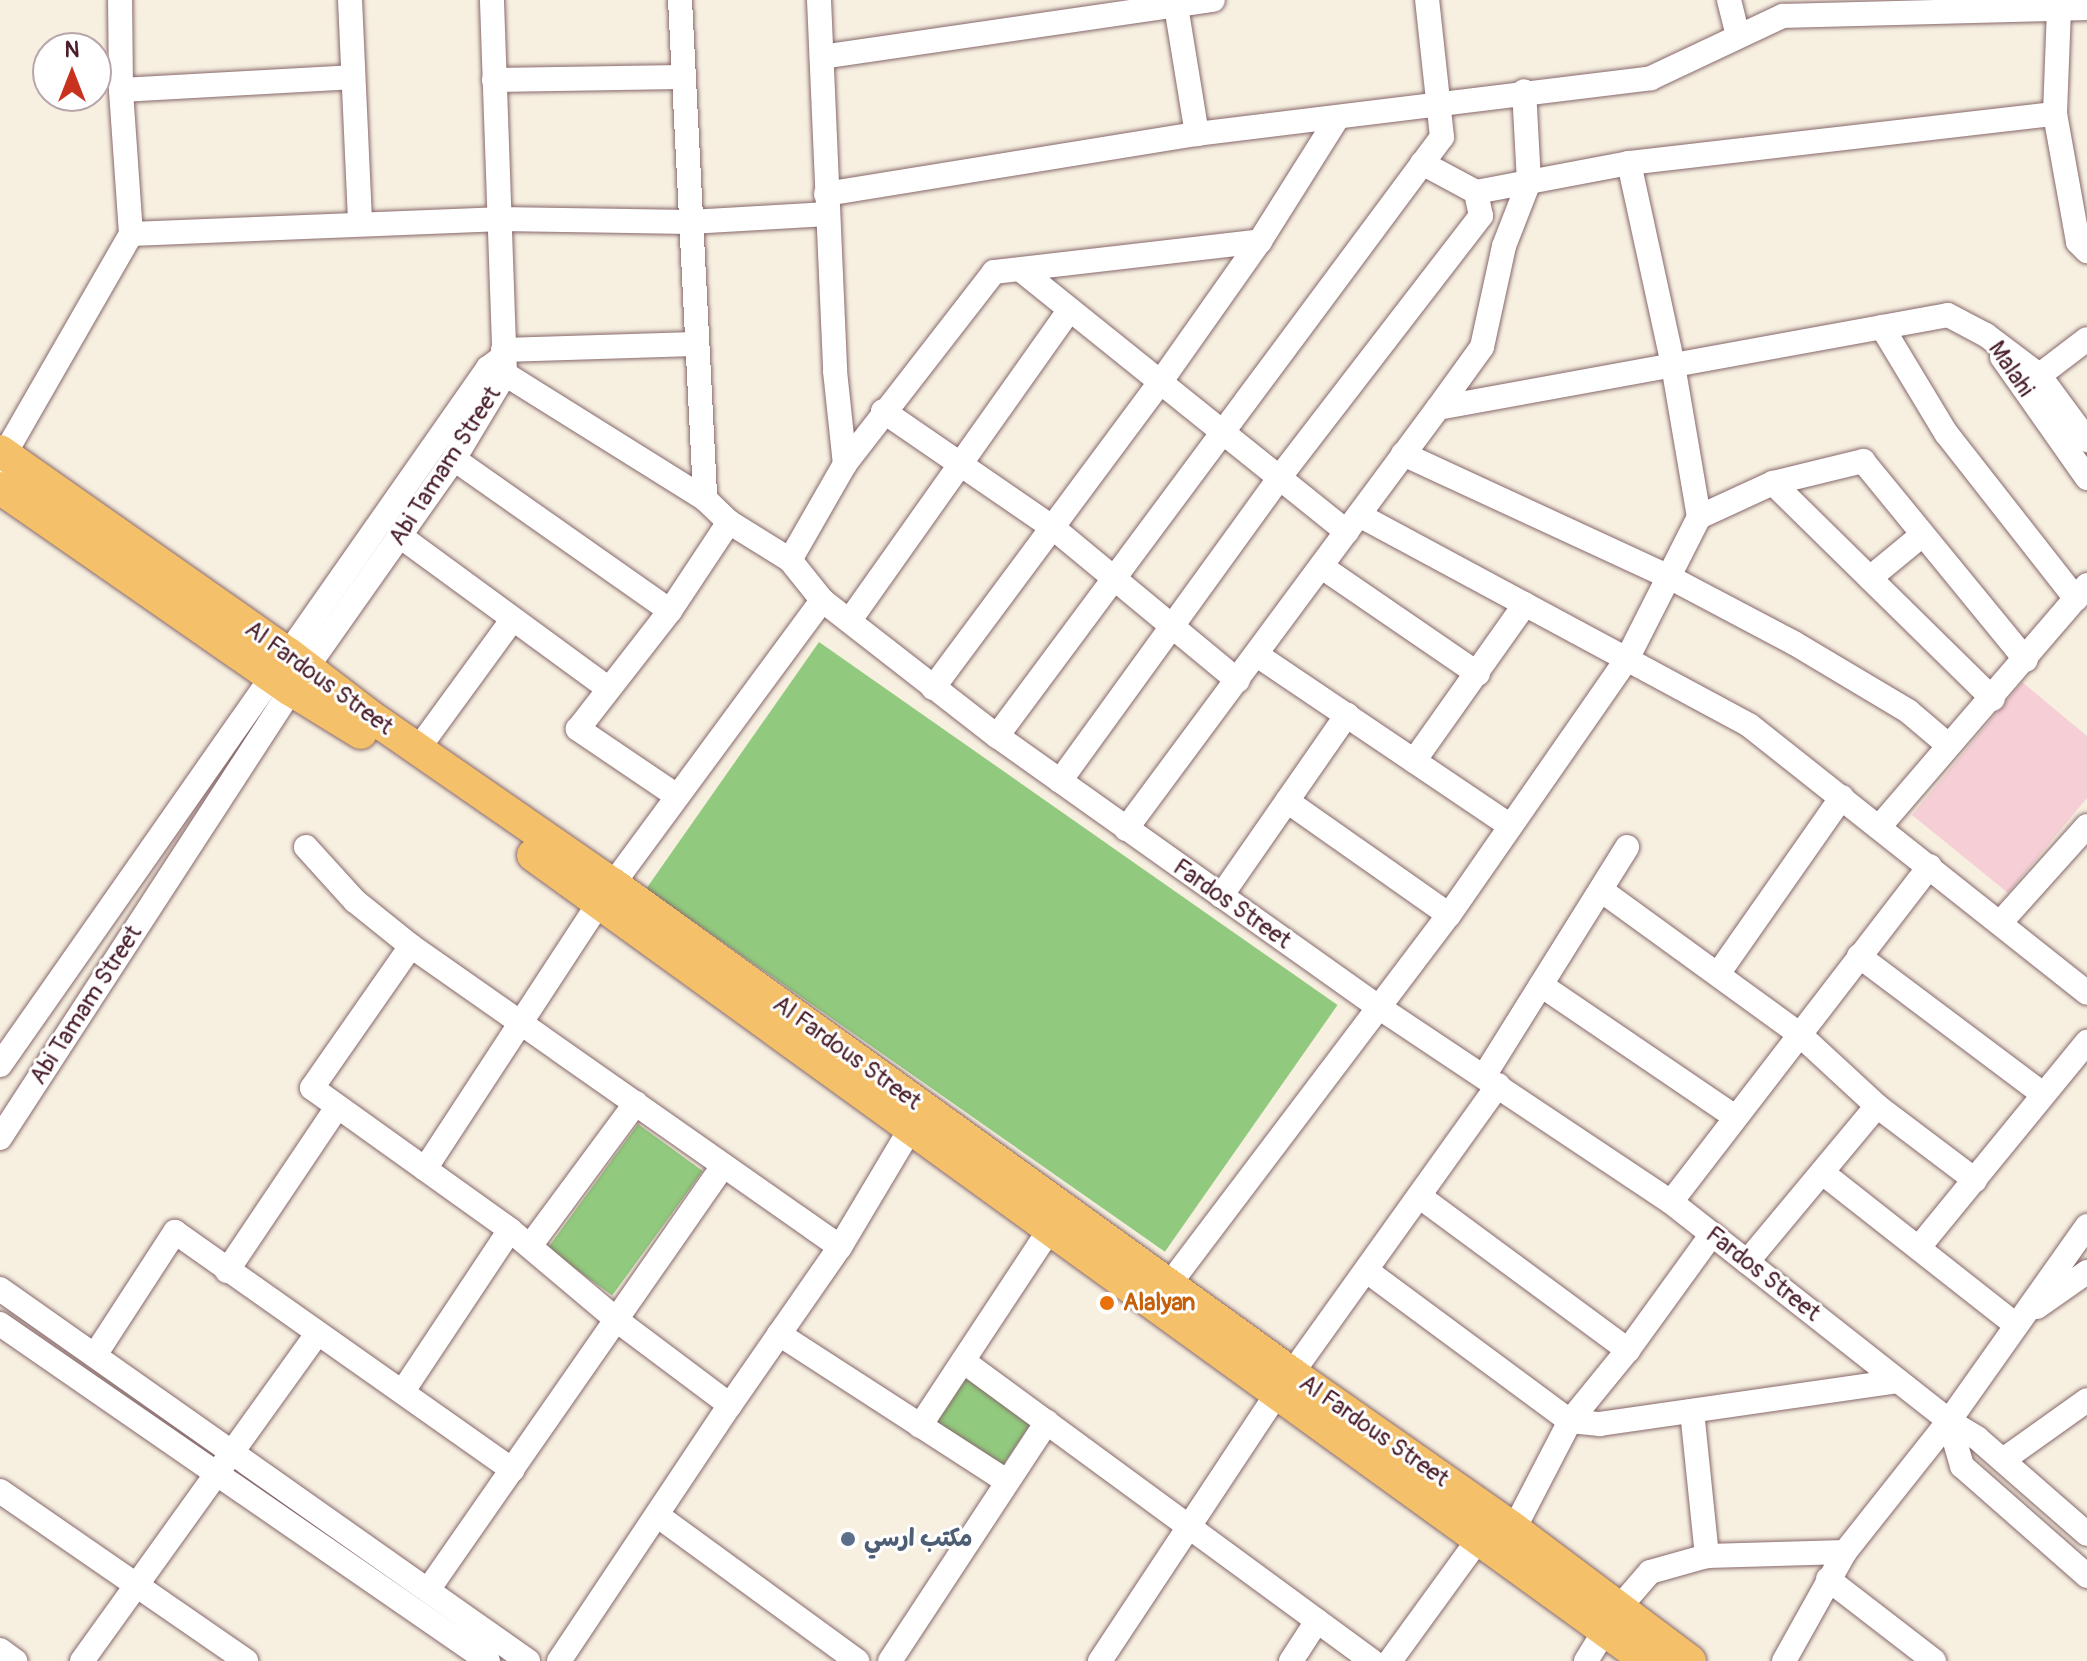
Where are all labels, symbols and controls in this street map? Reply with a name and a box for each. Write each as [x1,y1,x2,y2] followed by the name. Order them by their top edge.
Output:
[32,32,112,112] north arrow
[65,36,79,64] text: N
[1982,336,2040,402] street label: Malahi
[383,381,507,551] street label: Abi Tamam Street
[239,615,399,741] street label: Al Fardous Street
[1167,853,1297,955] street label: Fardos Street
[24,920,148,1090] street label: Abi Tamam Street
[767,990,927,1116] street label: Al Fardous Street
[1700,1220,1826,1328] street label: Fardos Street
[1123,1289,1195,1317] place label: Alalyan
[1098,1294,1116,1312] marker: Alalyan
[1294,1369,1454,1493] street label: Al Fardous Street
[864,1525,972,1553] place label: مكتب ارسي
[839,1530,857,1548] marker: مكتب ارسي

